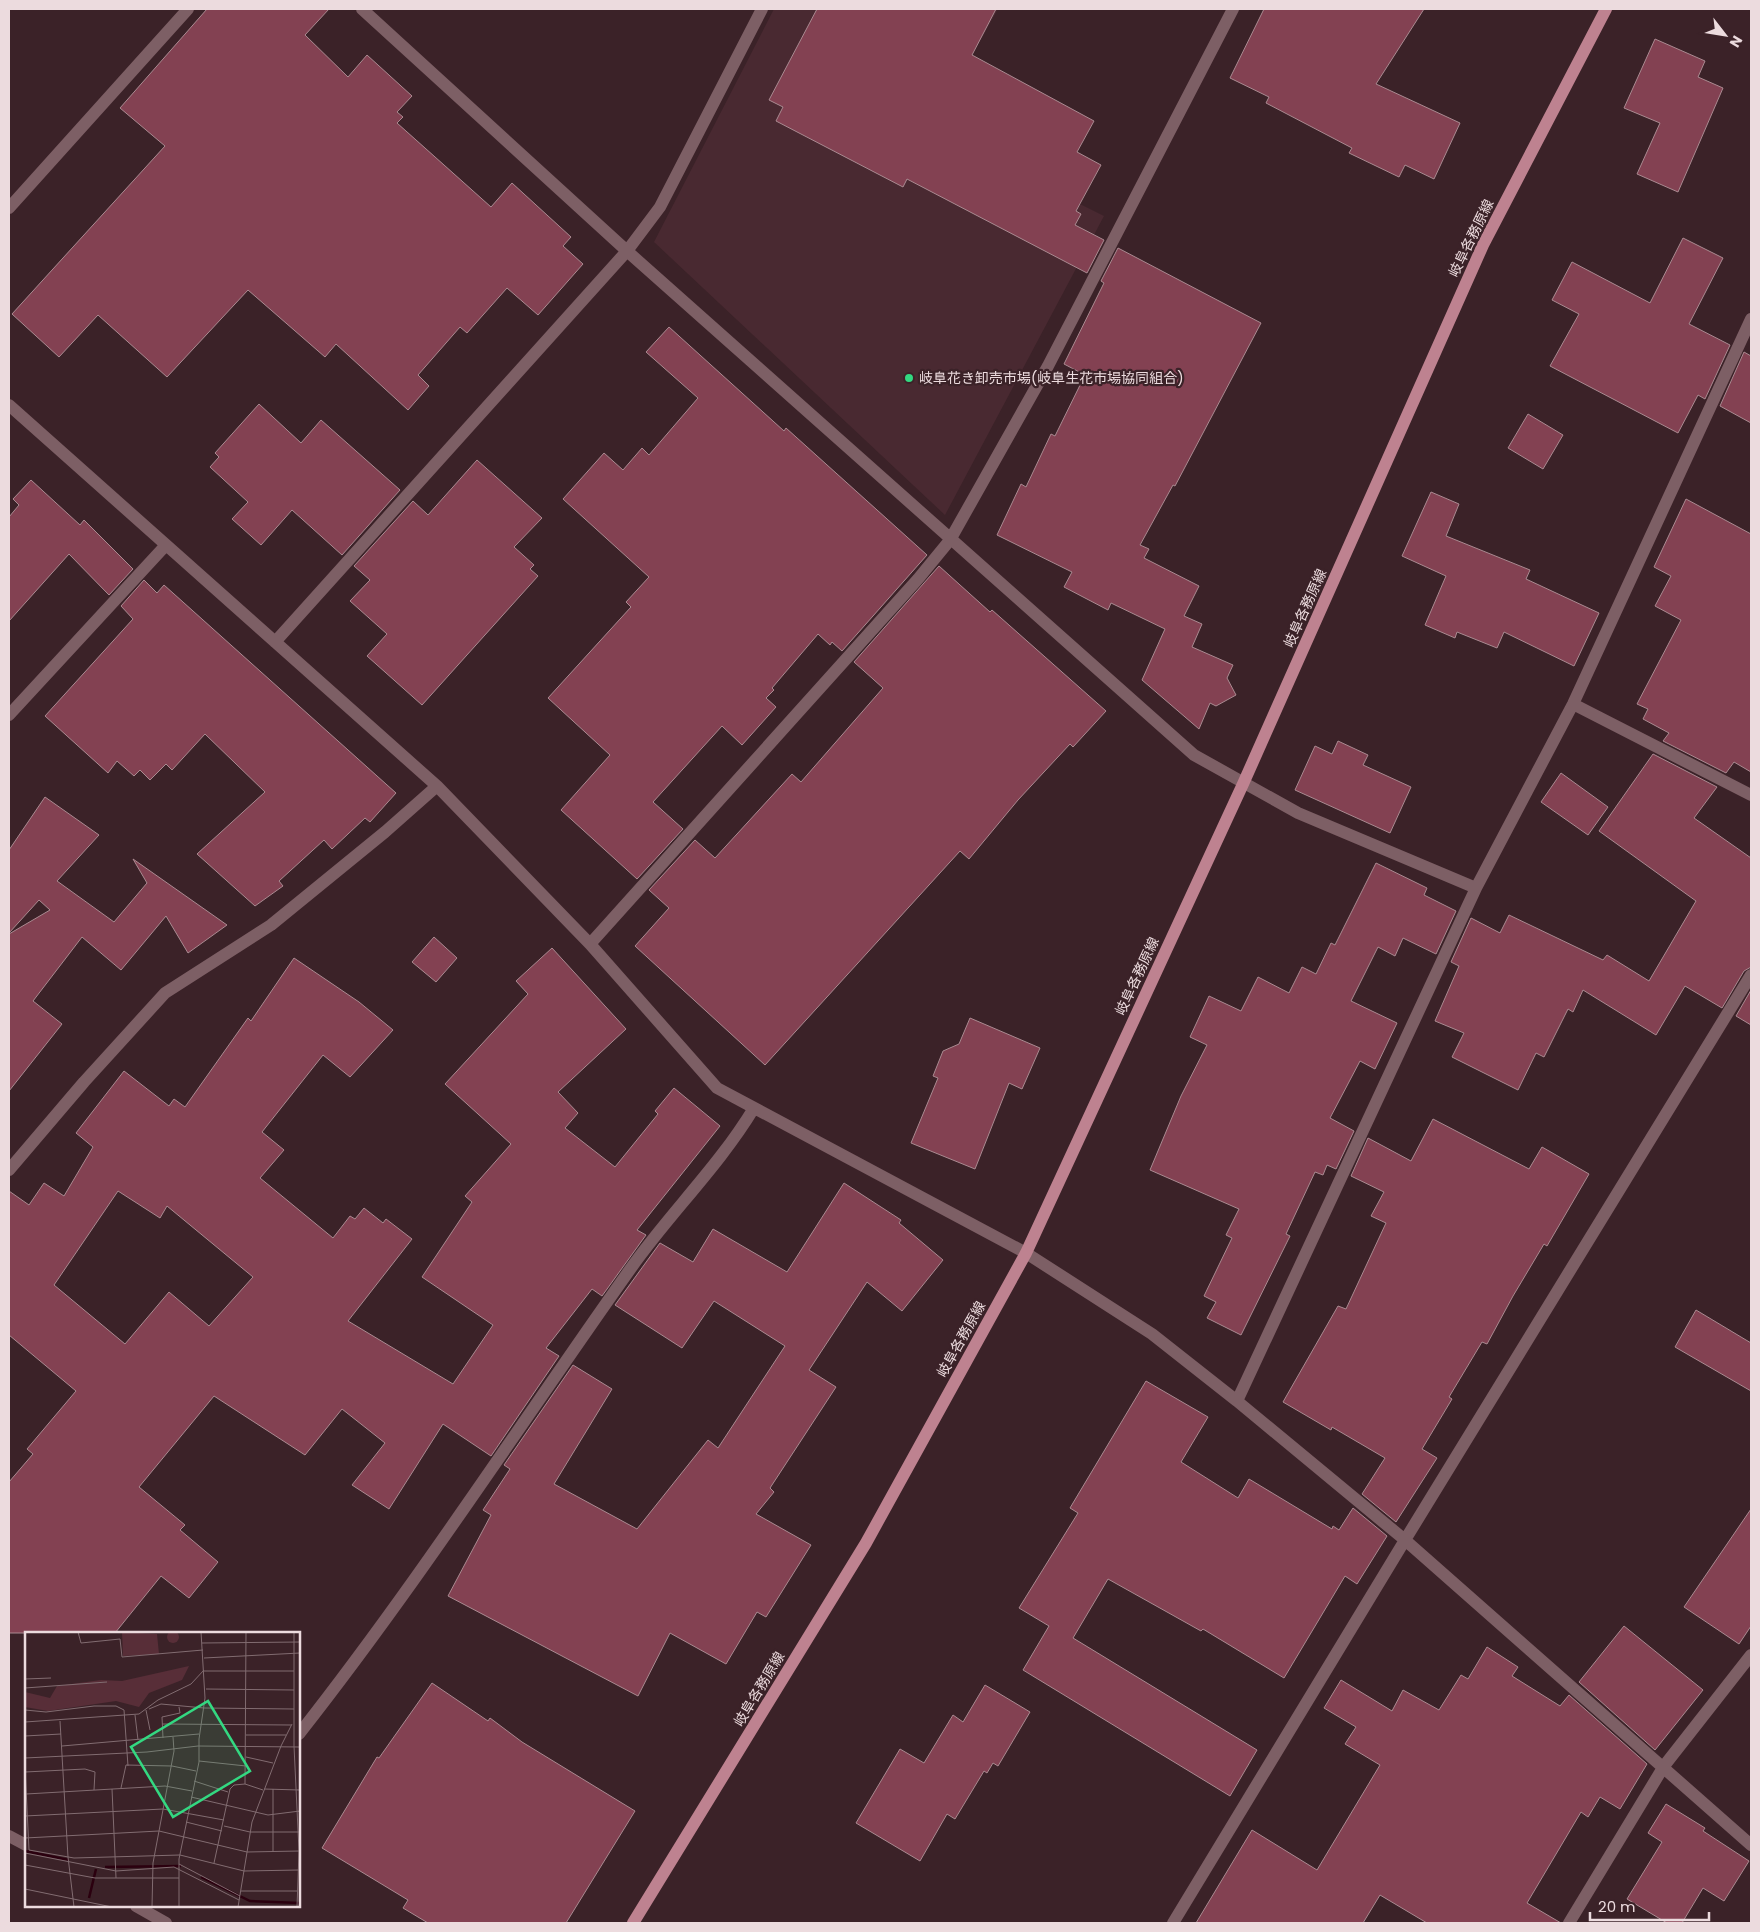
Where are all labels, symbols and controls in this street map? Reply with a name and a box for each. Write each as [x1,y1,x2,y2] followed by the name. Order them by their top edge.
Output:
[1700,10,1750,60] north arrow
[1725,32,1747,51] text: N
[1444,196,1498,280] street label: 岐阜各務原線
[919,368,1184,388] place label: 岐阜花き卸売市場(岐阜生花市場協同組合)
[903,372,915,384] marker: 岐阜花き卸売市場(岐阜生花市場協同組合)
[1279,566,1331,650] street label: 岐阜各務原線
[1110,934,1164,1018] street label: 岐阜各務原線
[932,1297,990,1381] street label: 岐阜各務原線
[25,1632,300,1907] inset map
[729,1648,789,1730] street label: 岐阜各務原線
[1590,1890,1709,1922] scale bar
[1598,1896,1636,1917] text: 20 m

